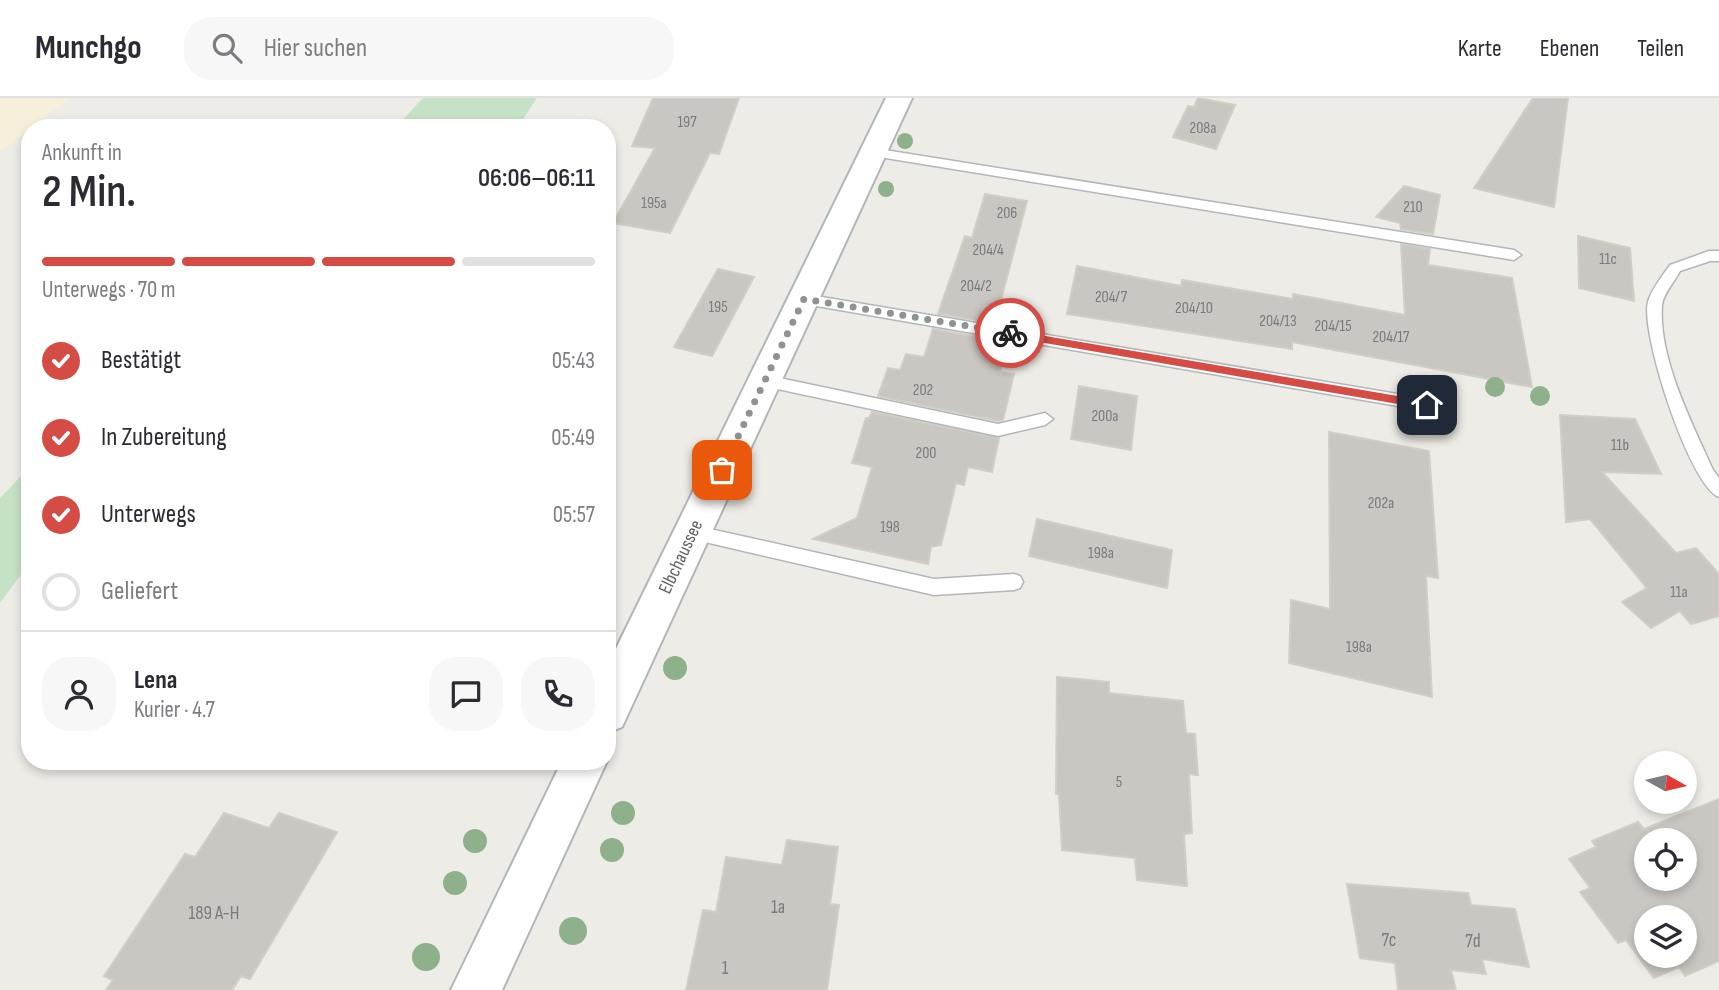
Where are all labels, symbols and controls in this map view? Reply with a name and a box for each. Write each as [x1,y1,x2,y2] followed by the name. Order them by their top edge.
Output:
[184,17,674,80] search box
[35,28,142,68] text: Munchgo
[208,29,246,67] icon: search
[264,33,367,64] text: Hier suchen
[1458,34,1502,63] text: Karte
[1540,34,1599,63] text: Ebenen
[1637,34,1684,63] text: Teilen
[677,113,697,132] house number: 197
[1190,119,1216,138] house number: 208a
[42,139,122,167] text: Ankunft in
[478,163,595,194] text: 06:06–06:11
[42,165,136,220] text: 2 Min.
[641,194,667,213] house number: 195a
[1403,198,1423,217] house number: 210
[997,204,1017,223] house number: 206
[972,241,1004,260] house number: 204/4
[1599,250,1617,269] house number: 11c
[42,276,176,304] text: Unterwegs · 70 m
[960,277,992,296] house number: 204/2
[1095,288,1128,307] house number: 204/7
[708,298,728,317] house number: 195
[975,298,1045,368] courier
[1175,299,1213,318] house number: 204/10
[1259,312,1297,331] house number: 204/13
[991,314,1029,352] icon: bike
[1314,317,1352,336] house number: 204/15
[1372,328,1410,347] house number: 204/17
[42,342,80,380] icon: check
[101,345,181,376] text: Bestätigt
[552,347,595,375] text: 05:43
[1397,375,1457,435] pin
[913,381,933,400] house number: 202
[1408,386,1446,424] icon: home
[1091,407,1119,426] house number: 200a
[42,419,80,457] icon: check
[101,422,227,453] text: In Zubereitung
[551,424,595,452] text: 05:49
[1611,436,1629,455] house number: 11b
[692,440,752,500] pin
[916,444,936,463] house number: 200
[703,451,741,489] icon: bag
[1368,494,1394,513] house number: 202a
[42,496,80,534] icon: check
[101,499,196,530] text: Unterwegs
[553,501,595,529] text: 05:57
[654,516,708,598] street label: Elbchaussee
[880,518,900,537] house number: 198
[1088,544,1114,563] house number: 198a
[101,576,178,607] text: Geliefert
[1670,583,1688,602] house number: 11a
[1346,638,1372,657] house number: 198a
[42,657,116,731] button: person
[429,657,503,731] button: chat
[521,657,595,731] button: phone
[134,665,177,696] text: Lena
[134,696,215,724] text: Kurier · 4.7
[1634,751,1698,814] north arrow
[1634,751,1697,968] map controls
[1116,773,1122,792] house number: 5
[1634,828,1697,891] button: locate
[771,896,785,919] house number: 1a
[189,902,239,925] house number: 189 A-H
[1634,905,1697,968] button: layers
[1382,929,1396,952] house number: 7c
[1465,930,1481,953] house number: 7d
[722,957,729,980] house number: 1

